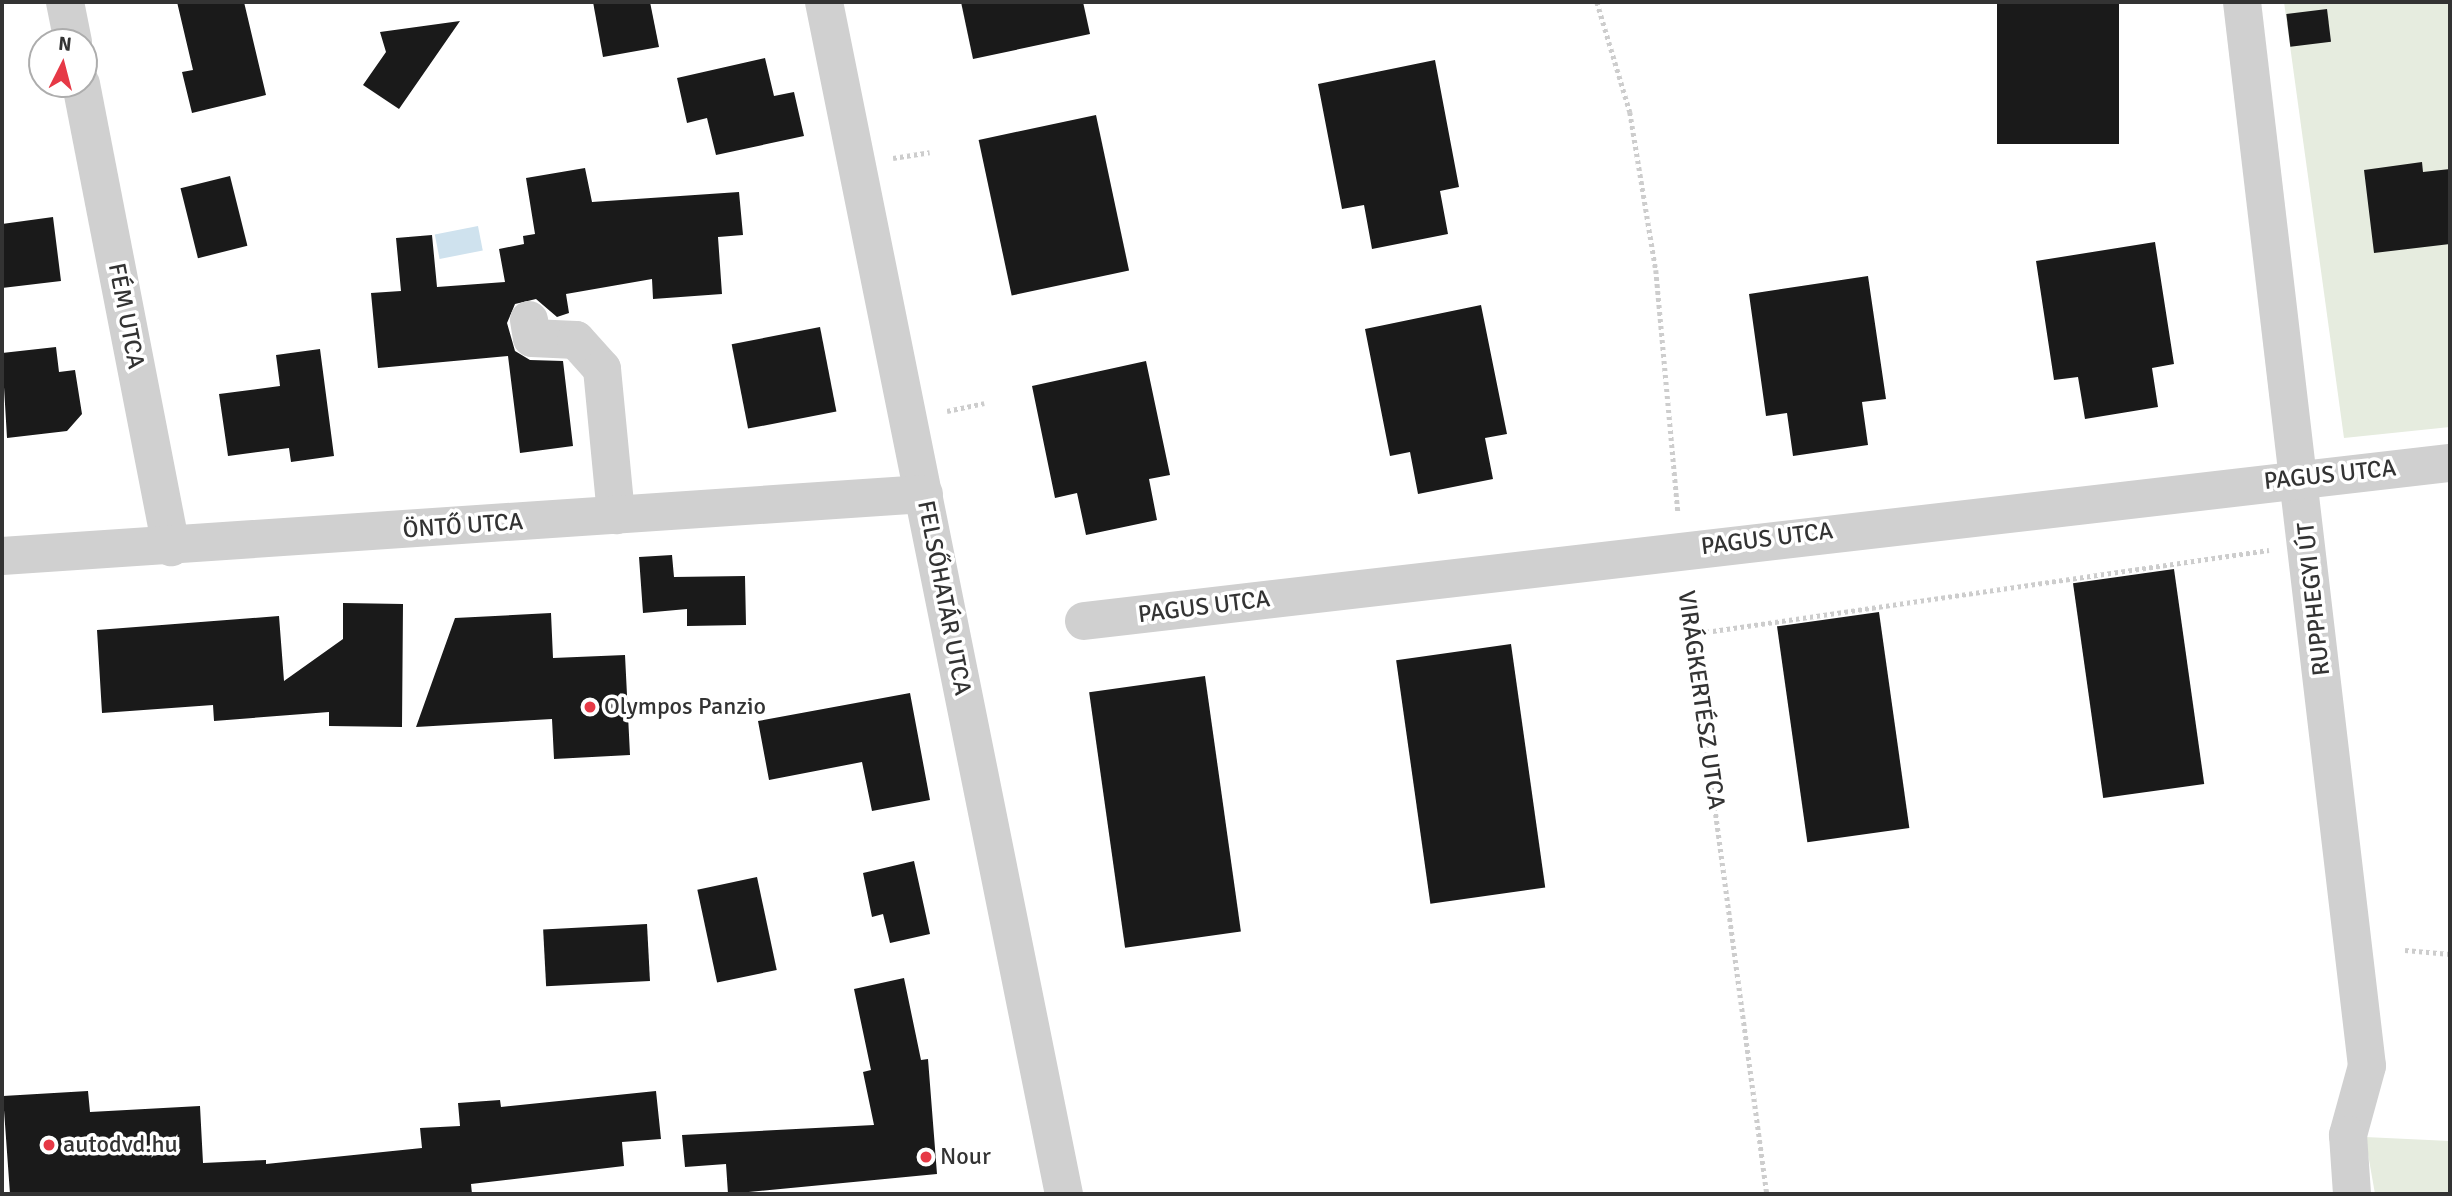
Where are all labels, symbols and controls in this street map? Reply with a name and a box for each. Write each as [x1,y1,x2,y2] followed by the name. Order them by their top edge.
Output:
[28,28,98,98] north arrow
[57,31,73,57] text: N
[102,261,150,371] street label: FÉM UTCA
[2262,454,2398,496] street label: PAGUS UTCA
[911,498,977,698] street label: FELSŐHATÁR UTCA
[402,507,524,545] street label: ÖNTŐ UTCA
[1699,517,1835,561] street label: PAGUS UTCA
[2292,521,2336,677] street label: RUPPHEGYI ÚT
[1136,585,1272,629] street label: PAGUS UTCA
[1671,589,1731,811] street label: VIRÁGKERTÉSZ UTCA
[604,693,766,721] place label: Olympos Panzio
[582,699,598,715] marker: Olympos Panzio
[63,1131,178,1159] place label: autodvd.hu
[41,1137,57,1153] marker: autodvd.hu
[940,1143,991,1171] place label: Nour
[918,1149,934,1165] marker: Nour

